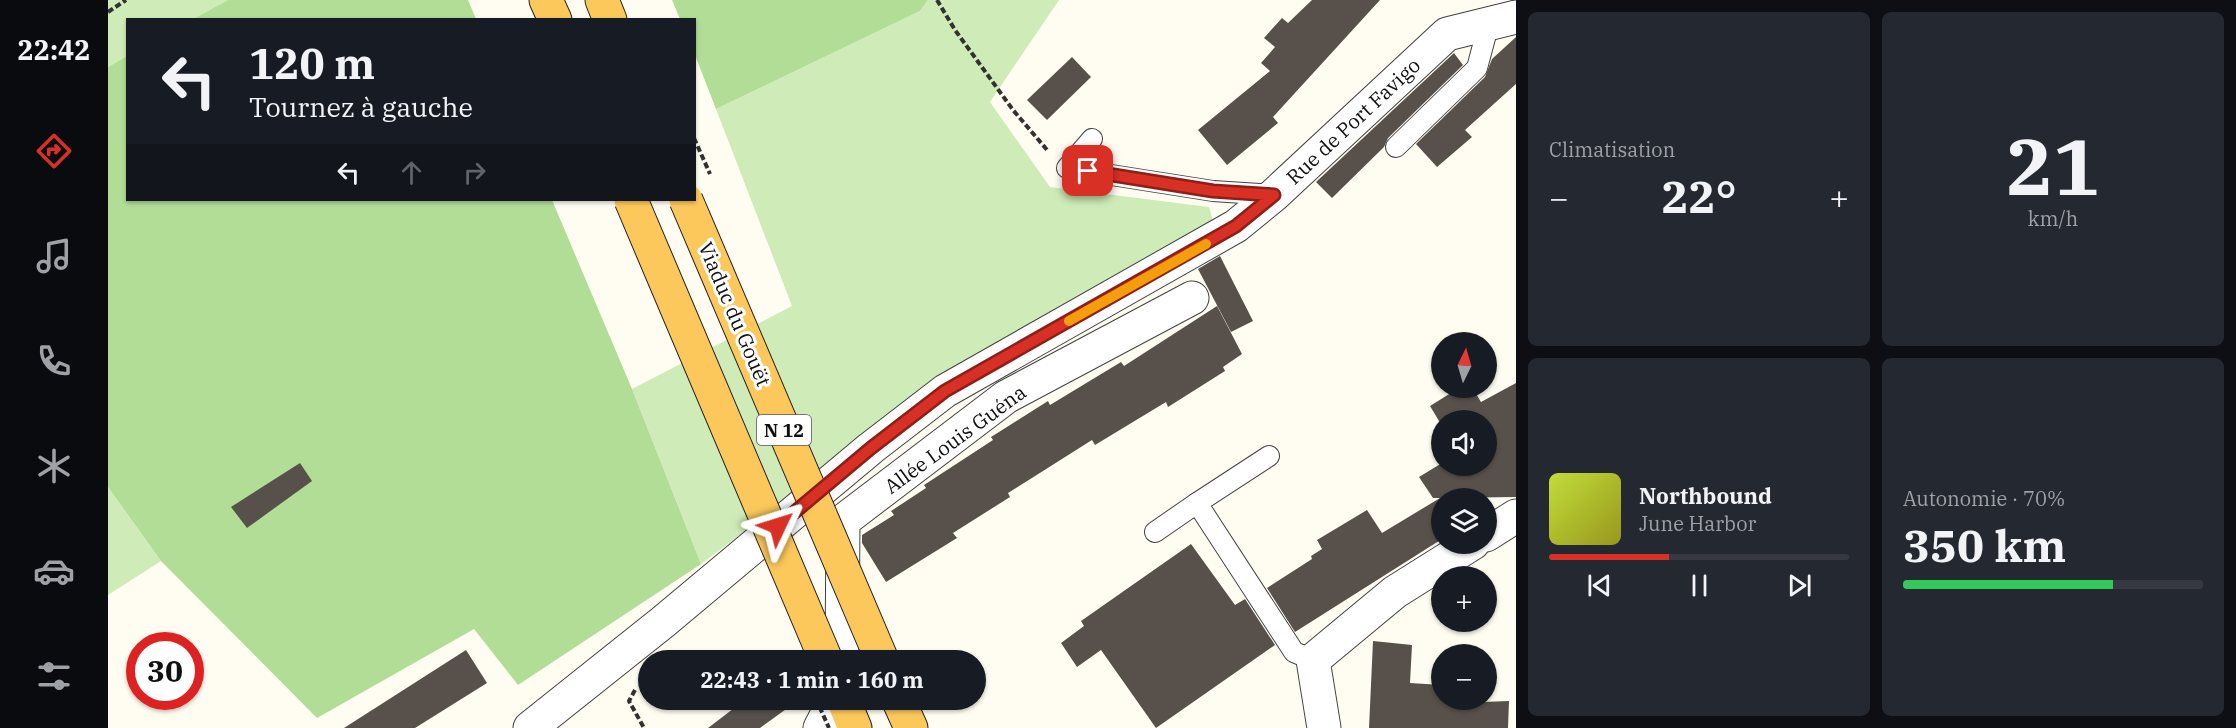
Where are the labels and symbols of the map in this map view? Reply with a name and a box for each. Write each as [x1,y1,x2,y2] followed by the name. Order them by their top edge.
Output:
[1280,52,1426,190] street label: Rue de Port Favigo
[1062,145,1113,196] pin
[692,238,778,390] street label: Viaduc du Gouët
[1431,332,1497,398] north arrow
[879,378,1031,500] street label: Allée Louis Guéna
[757,415,811,445] road number: N 12
[746,494,810,558] position arrow
[126,632,204,710] speed limit sign: 30

